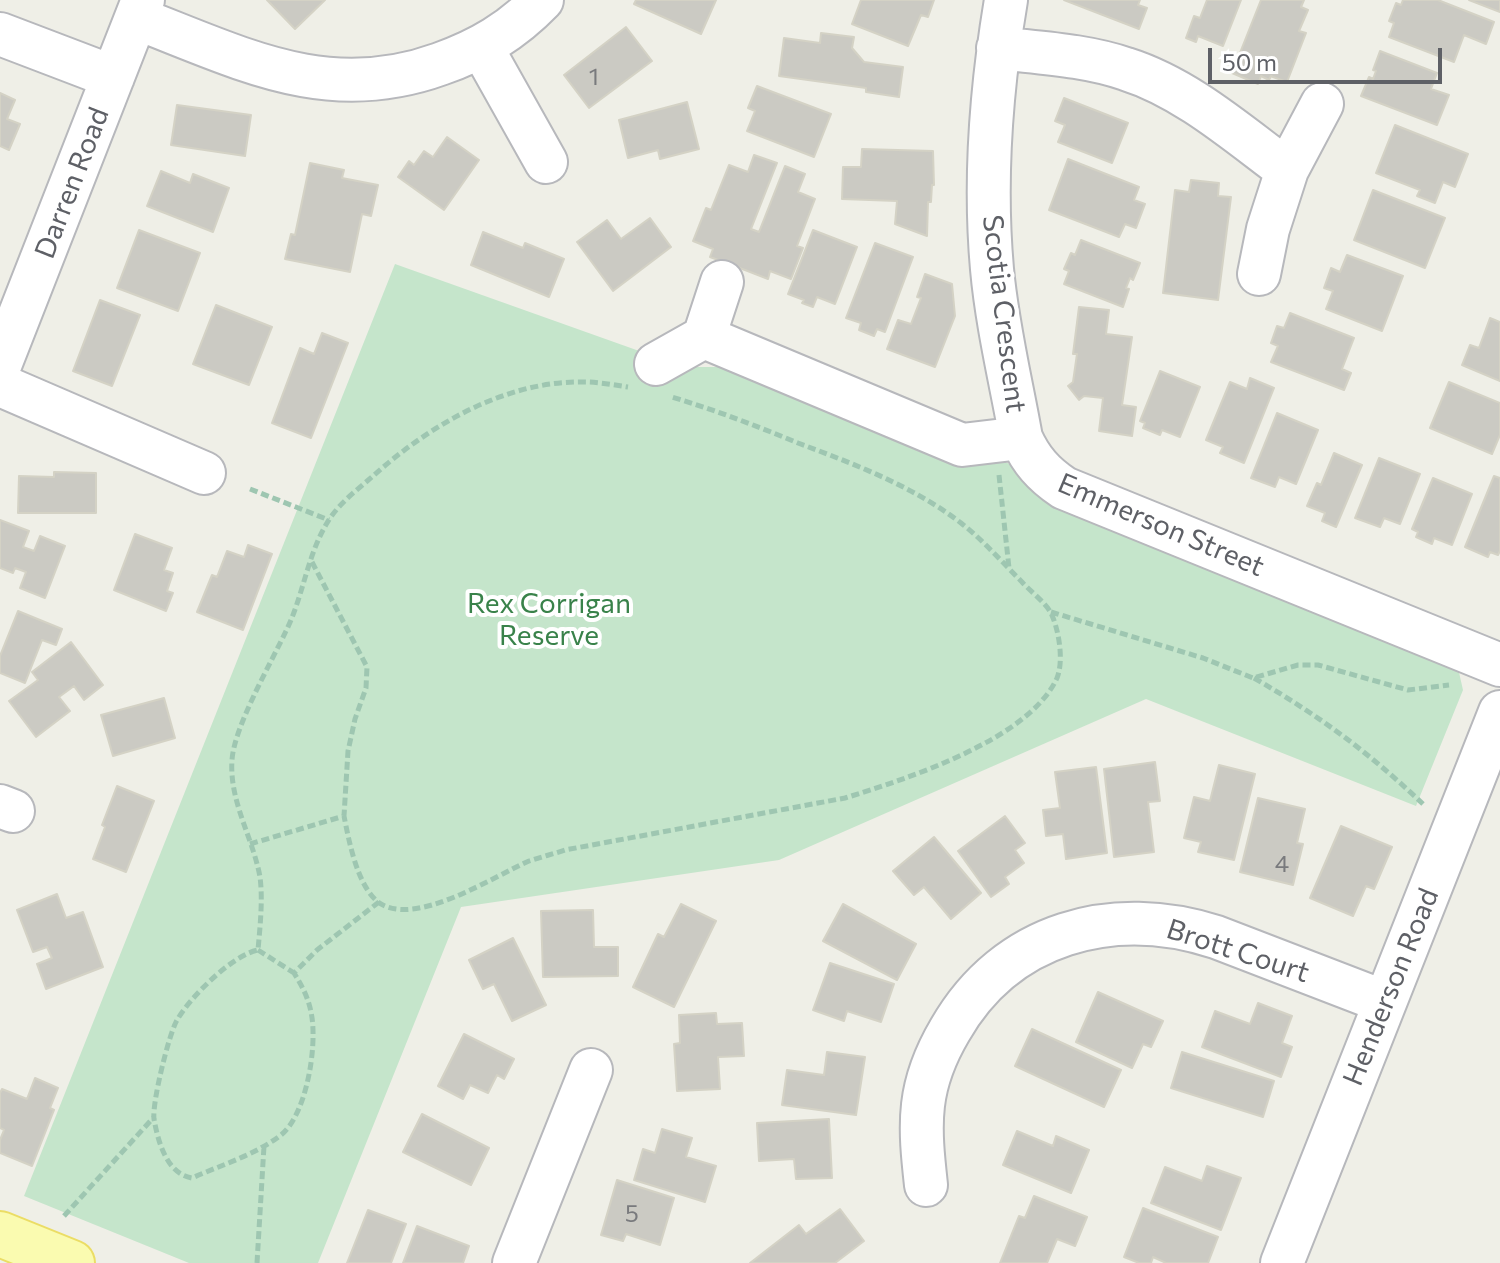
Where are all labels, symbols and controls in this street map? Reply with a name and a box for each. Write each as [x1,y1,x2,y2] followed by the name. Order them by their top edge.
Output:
[1212,32,1446,82] scale bar
[1222,47,1277,76] text: 50 m
[589,63,599,91] house number: 1
[28,103,116,263] street label: Darren Road
[975,213,1033,415] street label: Scotia Crescent
[1053,466,1269,584] street label: Emmerson Street
[467,587,631,653] park label: Rex Corrigan Reserve
[1275,850,1289,878] house number: 4
[1336,883,1446,1091] street label: Henderson Road
[1163,912,1313,990] street label: Brott Court
[625,1200,639,1228] house number: 5

